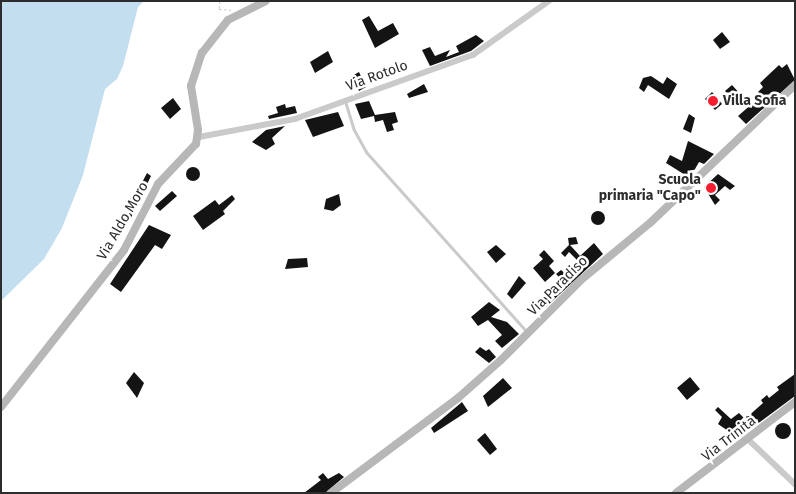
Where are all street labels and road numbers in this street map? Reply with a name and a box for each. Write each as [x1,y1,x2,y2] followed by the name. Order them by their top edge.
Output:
[344,57,410,95] street label: Via Rotolo
[94,179,152,263] street label: Via Aldo Moro
[525,253,591,319] street label: Via Paradiso
[699,413,759,465] street label: Via Trinità

